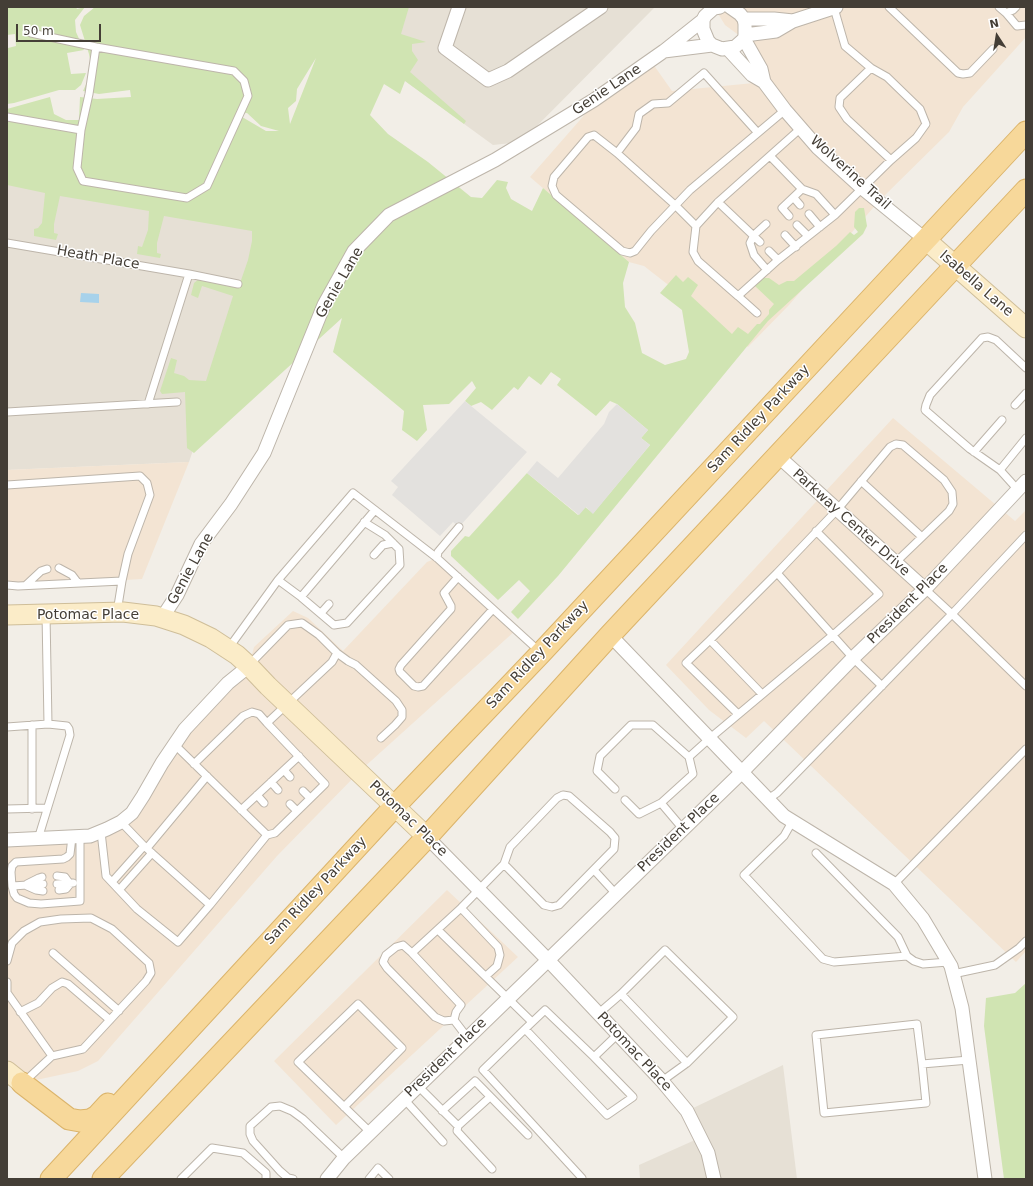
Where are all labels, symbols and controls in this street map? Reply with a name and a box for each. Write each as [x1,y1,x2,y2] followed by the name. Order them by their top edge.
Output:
[18,16,103,42] scale bar
[977,16,1017,56] north arrow
[989,16,1000,31] text: N
[23,24,54,38] text: 50 m
[569,61,645,119] street label: Genie Lane
[806,132,894,214] street label: Wolverine Trail
[55,242,141,274] street label: Heath Place
[313,245,367,321] street label: Genie Lane
[936,247,1016,321] street label: Isabella Lane
[704,361,814,477] street label: Sam Ridley Parkway
[789,466,913,580] street label: Parkway Center Drive
[164,530,218,608] street label: Genie Lane
[864,560,952,648] street label: President Place
[483,597,593,713] street label: Sam Ridley Parkway
[37,607,139,623] street label: Potomac Place
[365,777,451,861] street label: Potomac Place
[635,790,723,876] street label: President Place
[261,833,371,949] street label: Sam Ridley Parkway
[593,1009,675,1095] street label: Potomac Place
[402,1015,490,1101] street label: President Place

